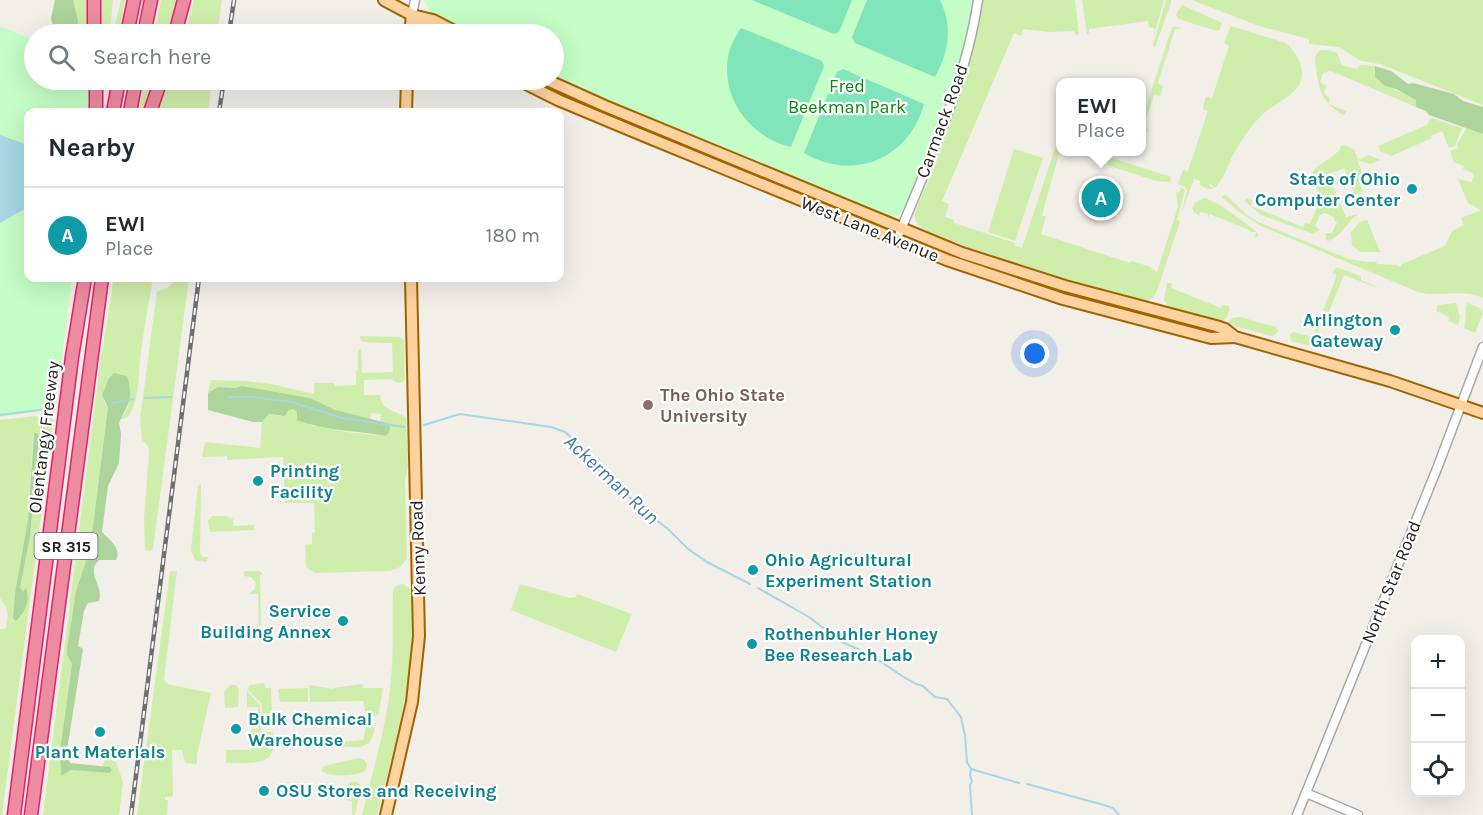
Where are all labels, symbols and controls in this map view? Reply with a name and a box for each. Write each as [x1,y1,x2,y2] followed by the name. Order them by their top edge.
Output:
[24,24,564,90] search box
[45,41,78,74] icon: search
[93,44,211,70] text: Search here
[911,61,973,181] street label: Carmack Road
[788,75,906,118] park label: Fred Beekman Park
[1056,78,1146,156] popup
[1077,93,1117,119] text: EWI
[1077,119,1125,142] text: Place
[48,132,135,163] text: Nearby
[1255,168,1400,211] place label: State of Ohio Computer Center
[1082,176,1120,220] pin: A
[1405,182,1419,196] marker: State of Ohio Computer Center
[798,191,942,267] street label: West Lane Avenue
[105,211,145,237] text: EWI
[61,224,74,247] text: A
[486,224,540,247] text: 180 m
[105,237,153,260] text: Place
[1303,309,1383,352] place label: Arlington Gateway
[1388,323,1402,337] marker: Arlington Gateway
[1020,339,1049,368] your location
[24,359,64,514] street label: Olentangy Freeway
[660,384,785,427] place label: The Ohio State University
[641,398,655,412] marker: The Ohio State University
[560,430,664,529] water label: Ackerman Run
[270,460,340,503] place label: Printing Facility
[251,474,265,488] marker: Printing Facility
[405,500,431,596] street label: Kenny Road
[1356,517,1426,647] street label: North Star Road
[34,533,98,559] road number: SR 315
[765,549,932,592] place label: Ohio Agricultural Experiment Station
[746,563,760,577] marker: Ohio Agricultural Experiment Station
[200,600,331,643] place label: Service Building Annex
[336,614,350,628] marker: Service Building Annex
[764,623,938,666] place label: Rothenbuhler Honey Bee Research Lab
[1411,635,1465,797] map controls
[1411,635,1465,689] button: +
[745,637,759,651] marker: Rothenbuhler Honey Bee Research Lab
[1411,689,1465,743] button: −
[248,708,372,751] place label: Bulk Chemical Warehouse
[229,722,243,736] marker: Bulk Chemical Warehouse
[93,725,107,739] marker: Plant Materials
[35,741,165,763] place label: Plant Materials
[1411,743,1465,797] button: locate
[276,780,497,802] place label: OSU Stores and Receiving
[257,784,271,798] marker: OSU Stores and Receiving

